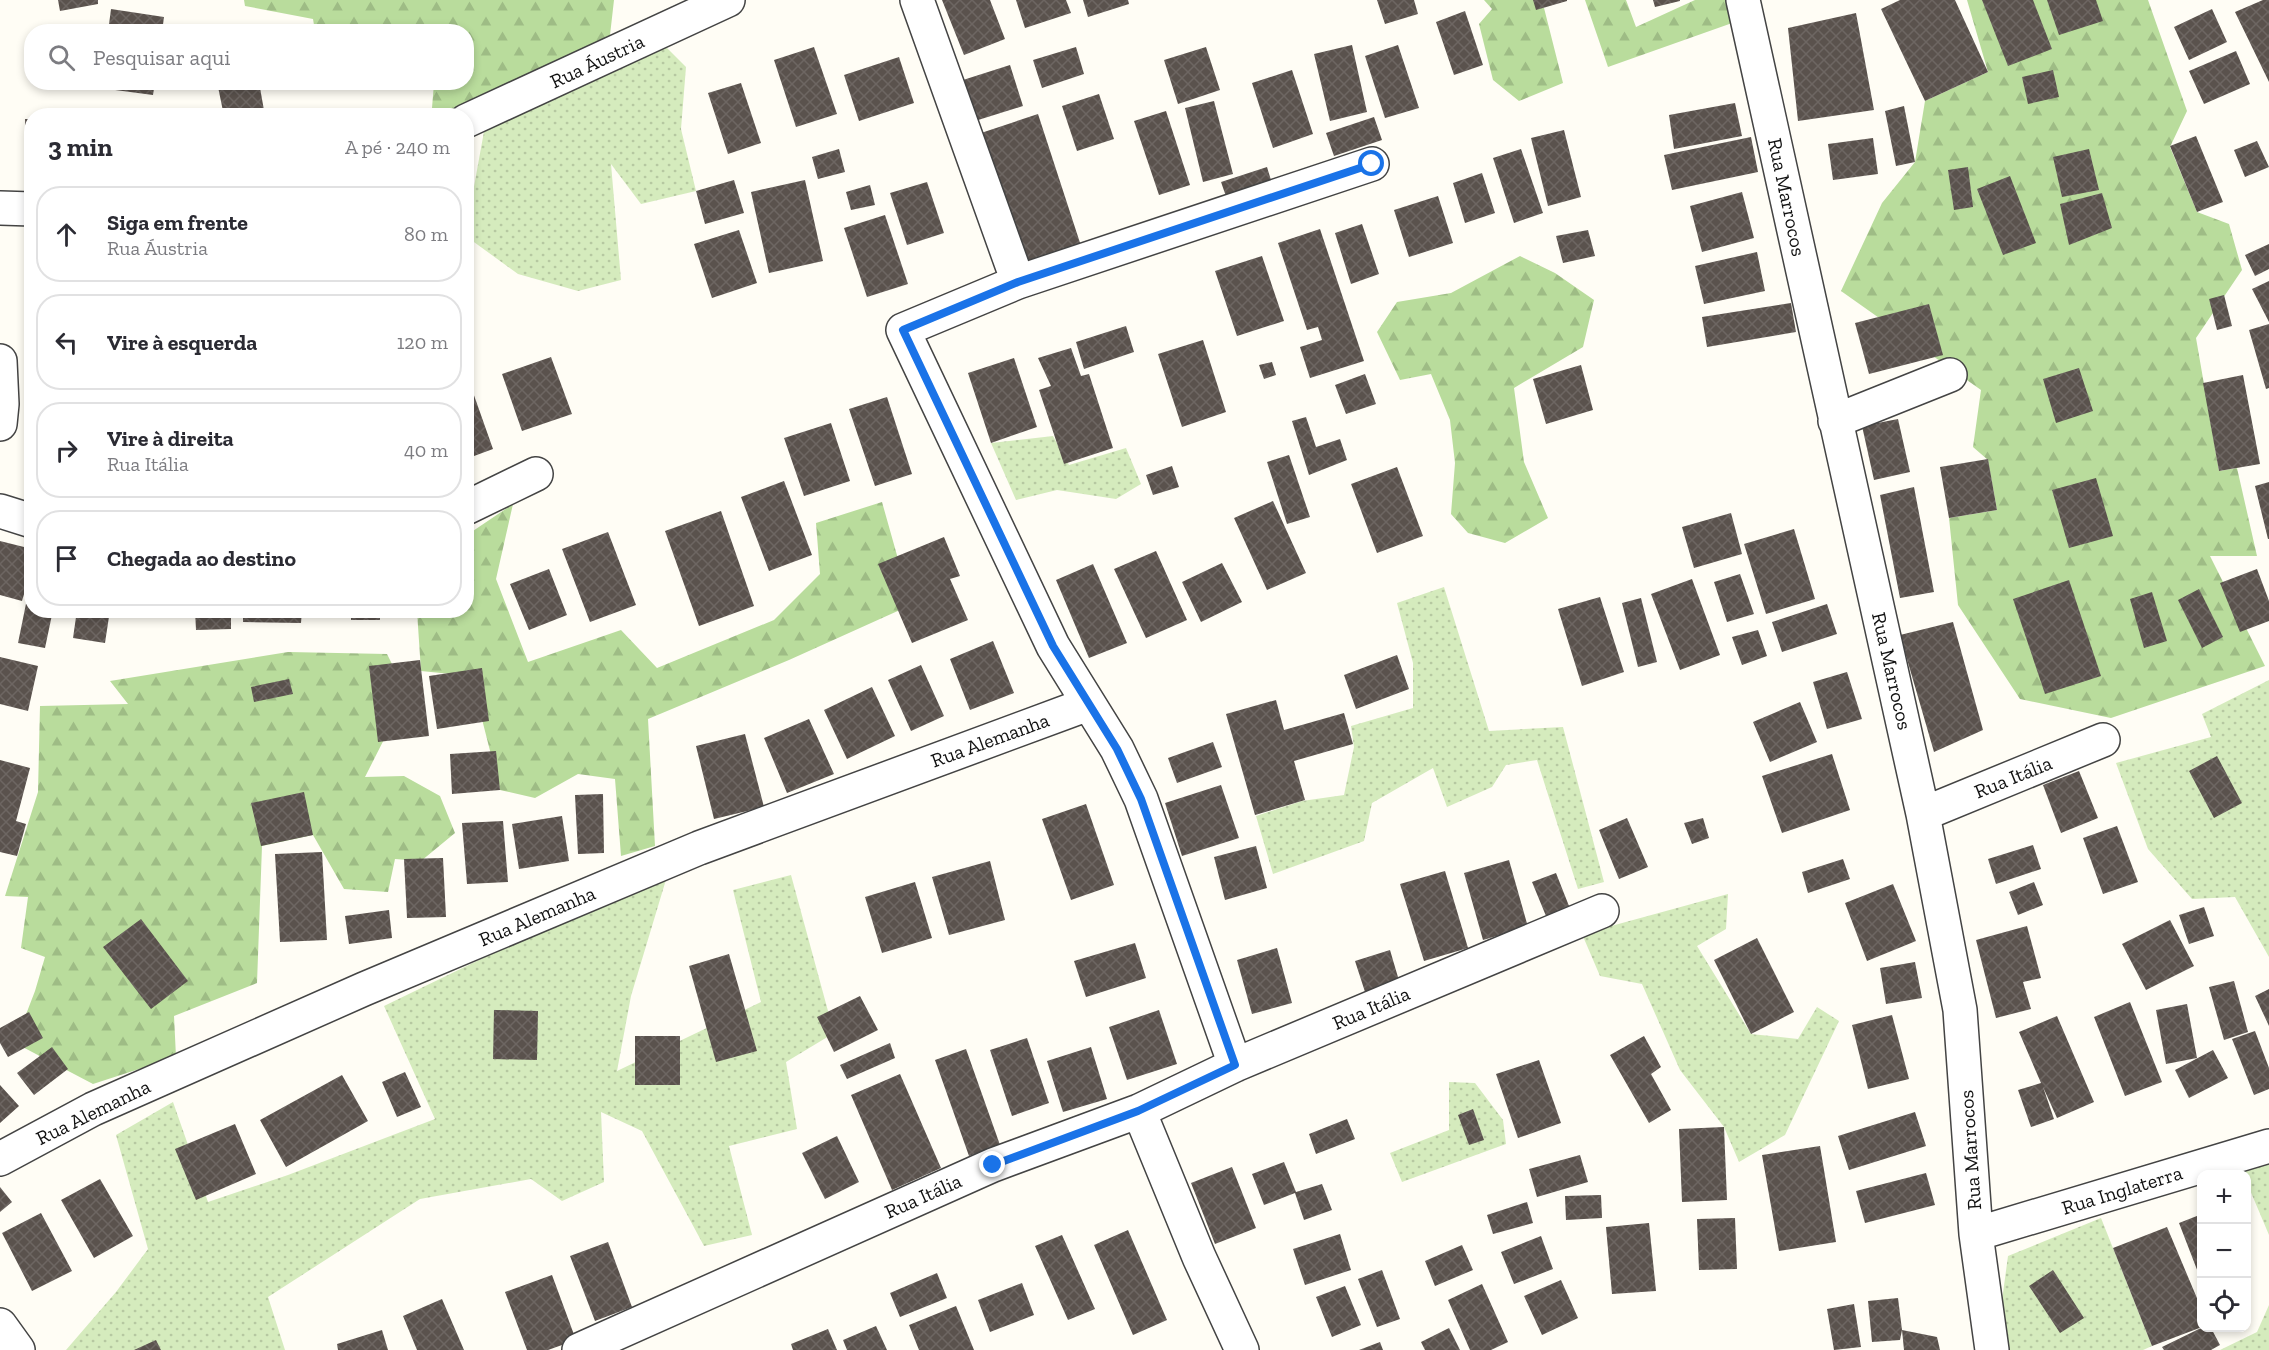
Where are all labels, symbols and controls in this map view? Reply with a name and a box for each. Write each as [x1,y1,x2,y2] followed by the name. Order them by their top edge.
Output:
[24,24,474,90] search box
[546,29,648,93] street label: Rua Áustria
[45,41,78,74] icon: search
[93,44,230,71] text: Pesquisar aqui
[48,131,113,163] text: 3 min
[345,135,450,159] text: A pé · 240 m
[1763,136,1811,258] street label: Rua Marrocos
[1358,150,1384,176] route start
[107,209,248,236] text: Siga em frente
[50,218,83,251] icon: ahead
[404,222,448,246] text: 80 m
[107,236,208,260] text: Rua Áustria
[50,326,83,359] icon: left
[107,329,257,356] text: Vire à esquerda
[397,330,448,354] text: 120 m
[107,425,234,452] text: Vire à direita
[50,434,83,467] icon: right
[404,438,448,462] text: 40 m
[107,452,189,476] text: Rua Itália
[50,542,83,575] icon: arrive
[107,545,296,572] text: Chegada ao destino
[1867,610,1917,732] street label: Rua Marrocos
[928,707,1053,772] street label: Rua Alemanha
[1971,750,2056,803] street label: Rua Itália
[475,881,599,951] street label: Rua Alemanha
[1329,981,1414,1035] street label: Rua Itália
[32,1074,154,1150] street label: Rua Alemanha
[1954,1089,1986,1211] street label: Rua Marrocos
[979,1151,1005,1177] route end
[2059,1160,2186,1220] street label: Rua Inglaterra
[881,1168,965,1224] street label: Rua Itália
[2197,1170,2251,1332] map controls
[2197,1170,2251,1224] button: +
[2197,1224,2251,1278] button: −
[2197,1278,2251,1332] button: locate

